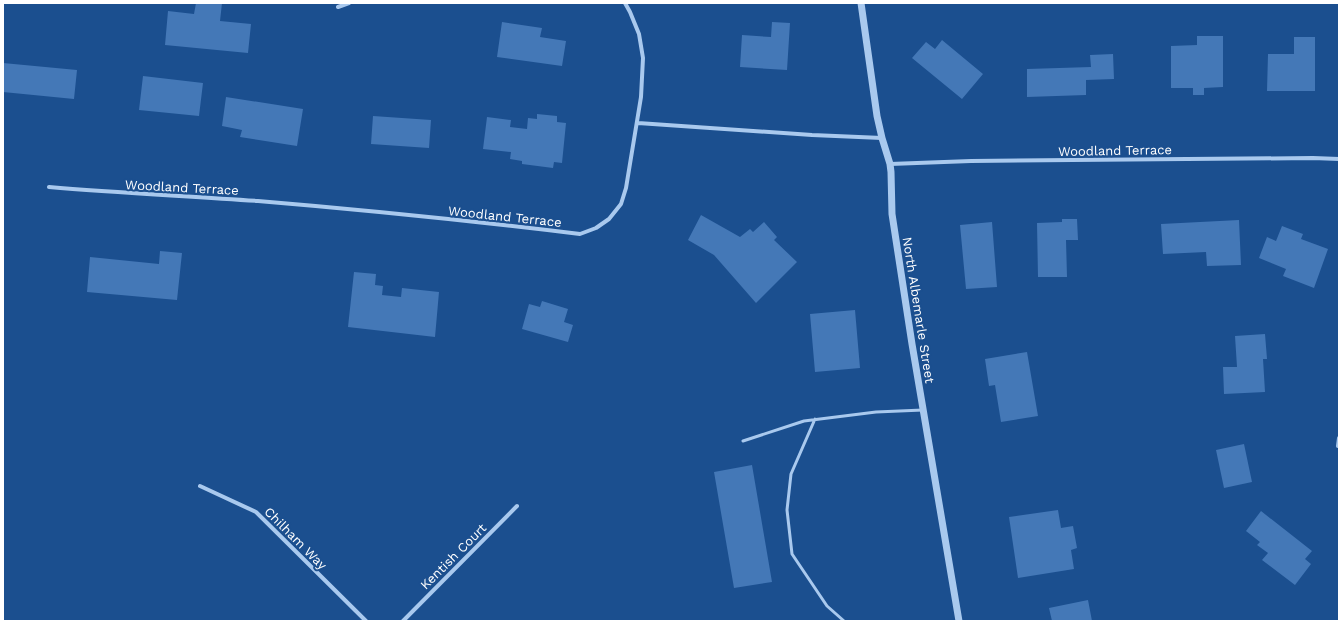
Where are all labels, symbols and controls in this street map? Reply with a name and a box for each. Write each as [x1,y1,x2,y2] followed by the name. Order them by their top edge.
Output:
[1058,142,1172,159] street label: Woodland Terrace
[125,177,239,198] street label: Woodland Terrace
[448,203,562,230] street label: Woodland Terrace
[900,236,938,385] street label: North Albemarle Street
[261,504,330,573] street label: Chilham Way
[417,520,490,592] street label: Kentish Court

